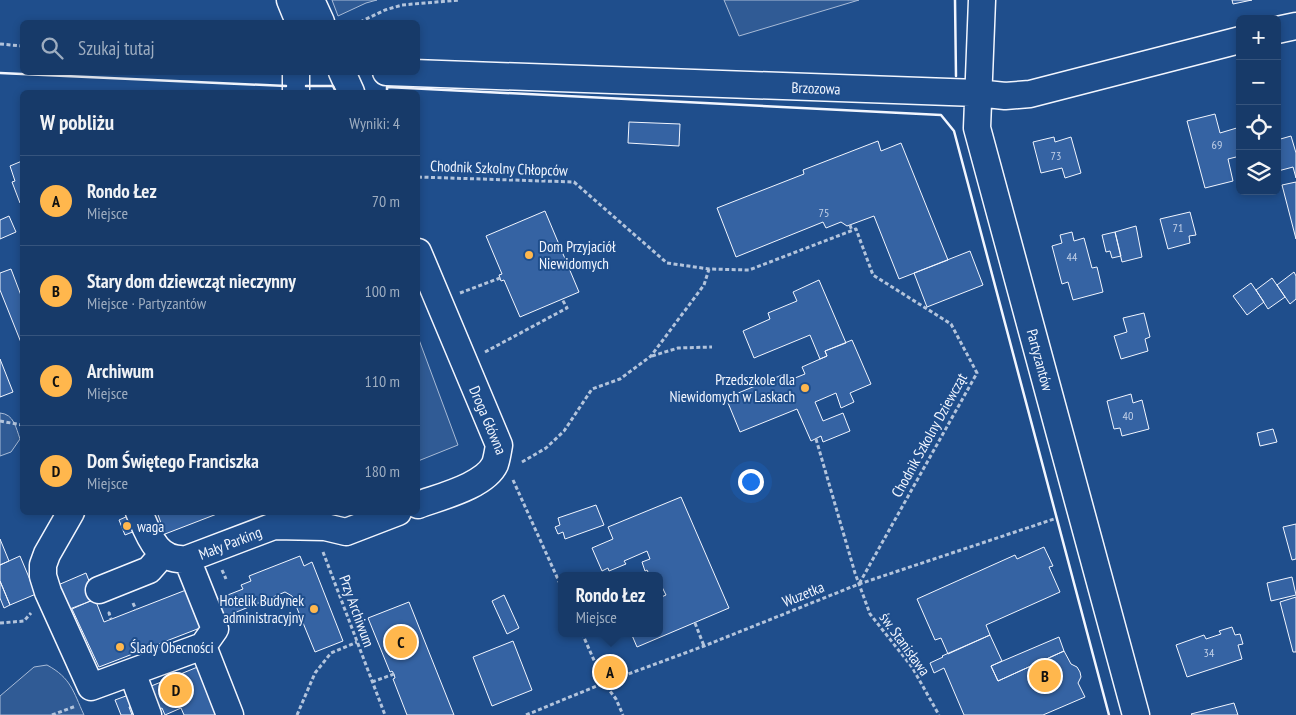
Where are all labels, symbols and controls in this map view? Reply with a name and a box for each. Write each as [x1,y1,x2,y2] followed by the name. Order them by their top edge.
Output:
[1236,15,1281,195] map controls
[1236,15,1281,60] button: +
[20,20,420,75] search box
[38,34,66,62] icon: search
[78,36,155,60] text: Szukaj tutaj
[1236,60,1281,105] button: −
[791,78,841,98] street label: Brzozowa
[1236,105,1281,150] button: locate
[40,109,114,136] text: W pobliżu
[349,113,400,133] text: Wyniki: 4
[1212,137,1222,152] house number: 69
[1051,148,1061,163] house number: 73
[1236,150,1281,195] button: layers
[430,156,568,180] street label: Chodnik Szkolny Chłopców
[87,179,157,203] text: Rondo Łez
[52,191,60,211] text: A
[372,191,400,211] text: 70 m
[87,203,128,223] text: Miejsce
[819,205,829,220] house number: 75
[1173,220,1183,235] house number: 71
[539,237,616,273] place label: Dom Przyjaciół Niewidomych
[523,249,535,261] marker: Dom Przyjaciół Niewidomych
[1067,249,1078,264] house number: 44
[87,269,296,293] text: Stary dom dziewcząt nieczynny
[52,281,60,301] text: B
[365,281,400,301] text: 100 m
[87,293,206,313] text: Miejsce · Partyzantów
[1023,327,1057,393] street label: Partyzantów
[87,359,154,383] text: Archiwum
[669,370,795,406] place label: Przedszkole dla Niewidomych w Laskach
[887,370,971,500] street label: Chodnik Szkolny Dziewcząt
[52,371,60,391] text: C
[365,371,400,391] text: 110 m
[799,382,811,394] marker: Przedszkole dla Niewidomych w Laskach
[87,383,128,403] text: Miejsce
[465,383,511,457] street label: Droga Główna
[1123,408,1133,423] house number: 40
[87,449,259,473] text: Dom Świętego Franciszka
[52,461,60,481] text: D
[365,461,400,481] text: 180 m
[738,469,764,495] your location
[87,473,128,493] text: Miejsce
[137,517,164,536] place label: waga
[121,520,133,532] marker: waga
[196,522,264,564] street label: Mały Parking
[335,572,379,650] street label: Przy Archiwum
[558,572,663,637] popup
[779,577,827,611] street label: Wuzetka
[576,583,645,607] text: Rondo Łez
[220,591,304,627] place label: Hotelik Budynek administracyjny
[308,603,320,615] marker: Hotelik Budynek administracyjny
[576,607,617,627] text: Miejsce
[876,609,934,679] street label: św. Stanisława
[385,623,417,661] pin: C
[130,638,214,657] place label: Ślady Obecności
[114,641,126,653] marker: Ślady Obecności
[1204,645,1215,660] house number: 34
[594,653,626,691] pin: A
[1029,657,1061,695] pin: B
[160,671,192,709] pin: D

